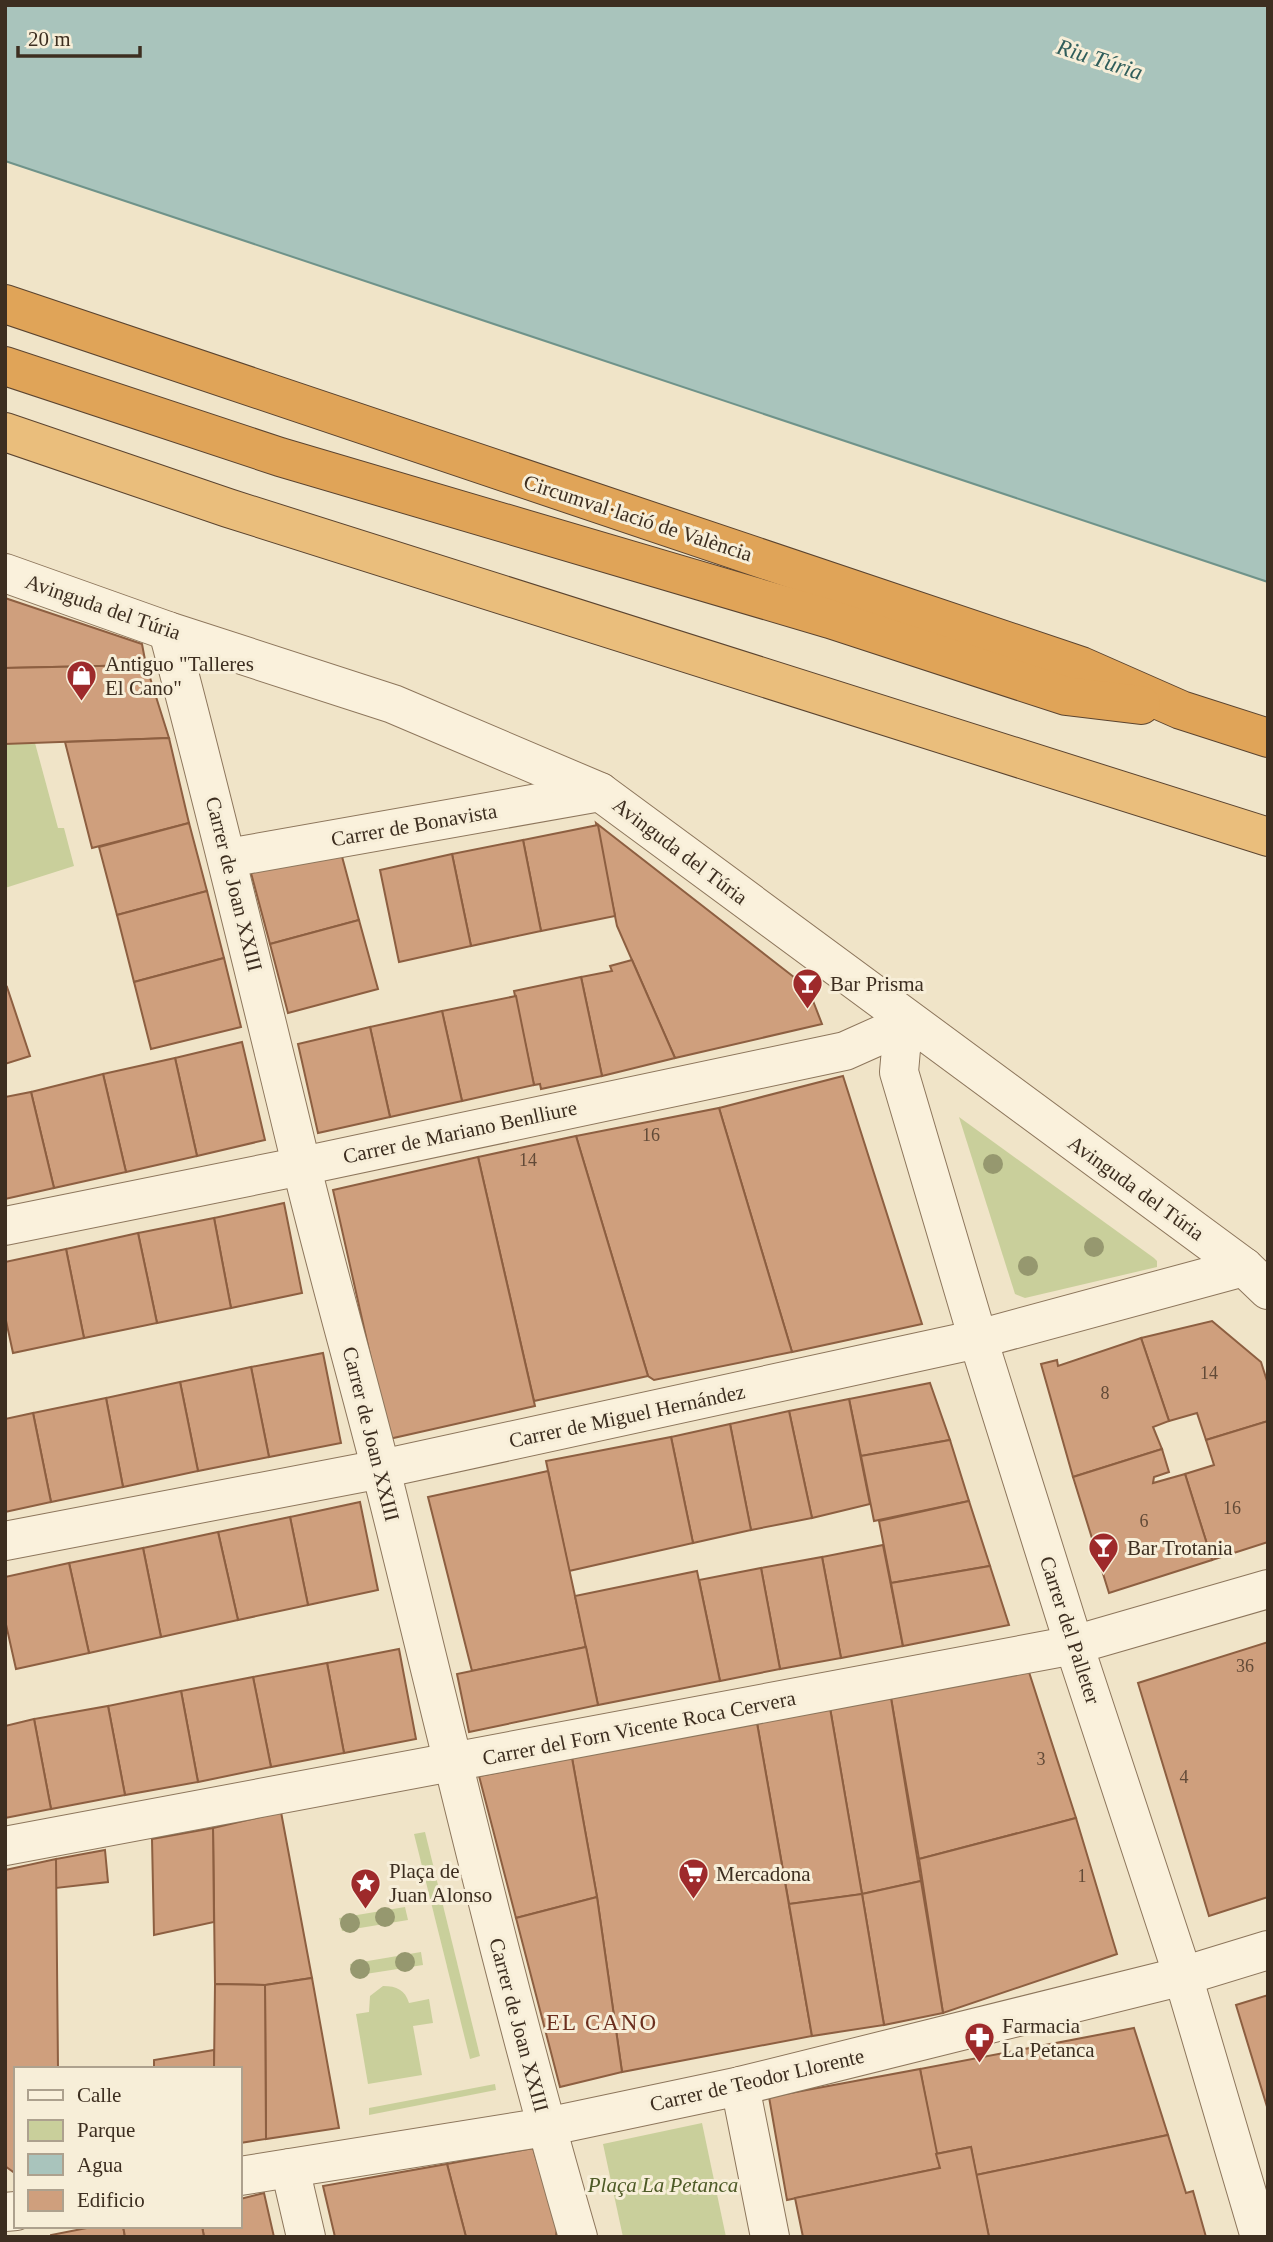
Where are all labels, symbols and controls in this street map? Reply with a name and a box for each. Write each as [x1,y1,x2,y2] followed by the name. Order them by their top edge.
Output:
[18,14,140,58] scale bar
[28,27,71,51] text: 20 m
[1053,34,1146,85] water label: Riu Túria
[521,470,756,566] street label: Circumval·lació de València
[22,569,184,645] street label: Avinguda del Túria
[105,652,254,700] place label: Antiguo "Talleres El Cano"
[65,659,99,703] shop icon: Antiguo "Talleres El Cano"
[608,793,753,910] street label: Avinguda del Túria
[201,794,267,974] street label: Carrer de Joan XXIII
[329,798,499,851] street label: Carrer de Bonavista
[790,967,824,1011] bar icon: Bar Prisma
[830,972,925,996] place label: Bar Prisma
[341,1095,579,1169] street label: Carrer de Mariano Benlliure
[642,1125,660,1145] house number: 16
[1063,1131,1209,1246] street label: Avinguda del Túria
[519,1150,537,1170] house number: 14
[338,1344,404,1524] street label: Carrer de Joan XXIII
[1200,1363,1218,1383] house number: 14
[507,1379,747,1453] street label: Carrer de Miguel Hernández
[1101,1383,1110,1403] house number: 8
[1223,1498,1241,1518] house number: 16
[1140,1511,1149,1531] house number: 6
[1087,1531,1121,1575] bar icon: Bar Trotania
[1127,1536,1233,1560] place label: Bar Trotania
[1035,1553,1105,1707] street label: Carrer del Palleter
[1236,1656,1254,1676] house number: 36
[480,1686,798,1770] street label: Carrer del Forn Vicente Roca Cervera
[1037,1749,1046,1769] house number: 3
[1180,1767,1189,1787] house number: 4
[676,1857,710,1901] supermarket icon: Mercadona
[389,1859,492,1907] place label: Plaça de Juan Alonso
[716,1862,811,1886] place label: Mercadona
[349,1866,383,1910] place icon: Plaça de Juan Alonso
[1078,1866,1087,1886] house number: 1
[484,1935,554,2115] street label: Carrer de Joan XXIII
[546,2010,658,2035] district label: EL CANO
[1002,2014,1095,2062] place label: Farmacia La Petanca
[962,2021,996,2065] pharmacy icon: Farmacia La Petanca
[648,2044,866,2116] street label: Carrer de Teodor Llorente
[14,2067,242,2228] legend
[77,2083,121,2107] text: Calle
[77,2118,135,2142] text: Parque
[77,2153,123,2177] text: Agua
[587,2173,738,2197] park label: Plaça La Petanca
[77,2188,145,2212] text: Edificio

